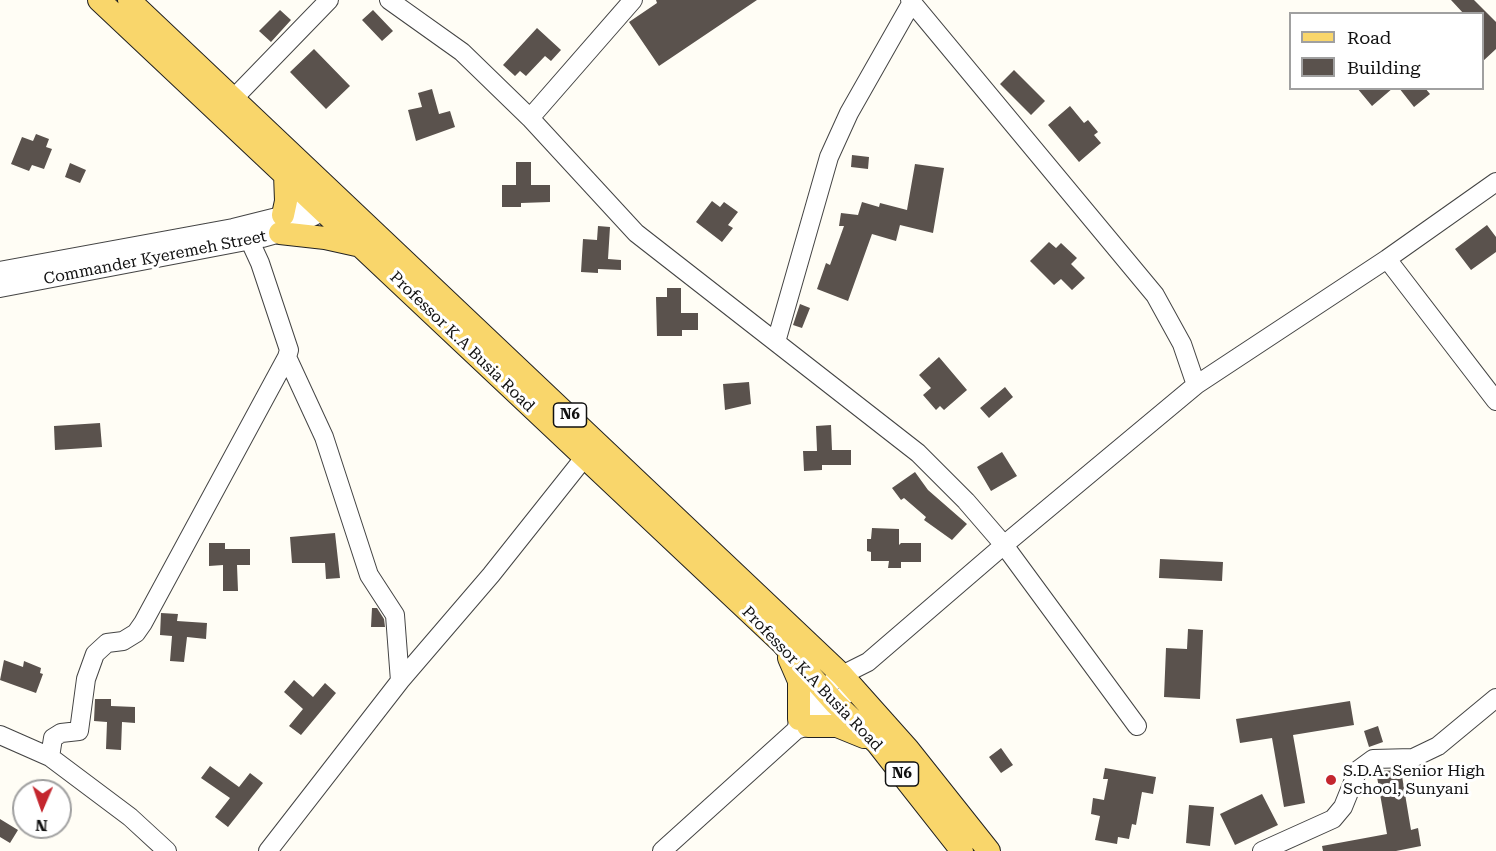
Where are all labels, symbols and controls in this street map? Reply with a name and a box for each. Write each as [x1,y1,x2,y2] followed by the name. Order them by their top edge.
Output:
[1289,12,1484,90] legend
[1347,27,1391,48] text: Road
[1347,57,1421,78] text: Building
[42,227,268,289] street label: Commander Kyeremeh Street
[386,268,538,416] street label: Professor K.A Busia Road
[554,403,586,427] road number: N6
[738,603,886,755] street label: Professor K.A Busia Road
[1343,761,1485,799] place label: S.D.A. Senior High School, Sunyani
[886,762,918,786] road number: N6
[1324,773,1338,787] marker: S.D.A. Senior High School, Sunyani
[12,779,72,839] north arrow
[35,816,48,835] text: N

